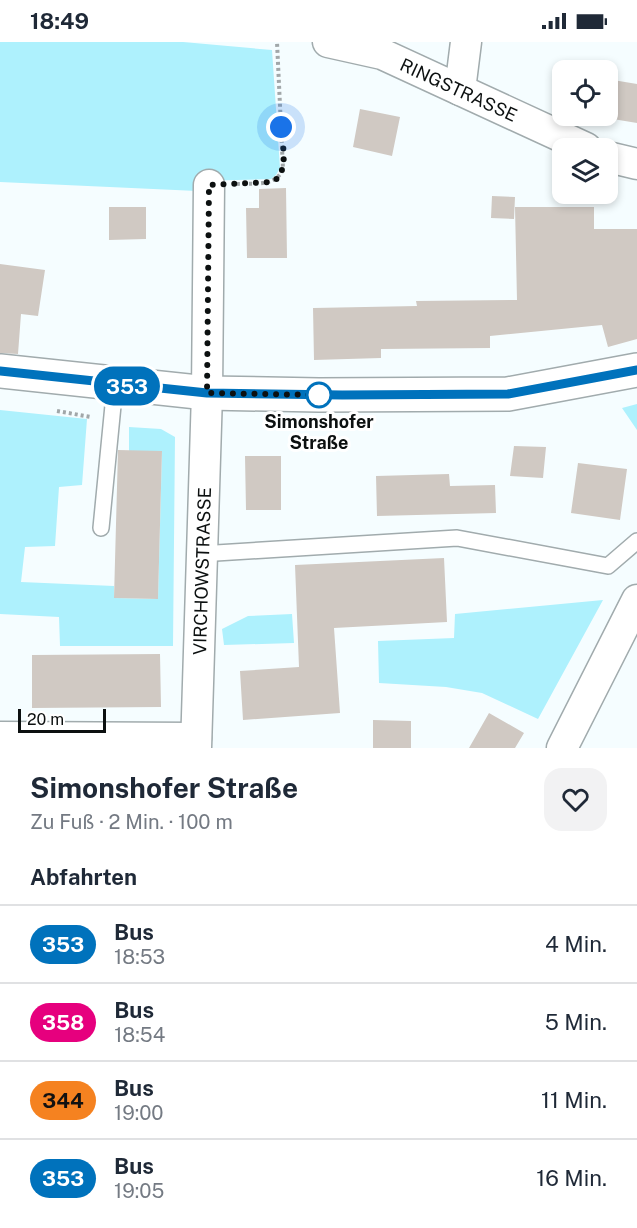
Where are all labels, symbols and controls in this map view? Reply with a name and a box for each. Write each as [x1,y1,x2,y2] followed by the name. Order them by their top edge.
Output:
[30,8,89,34] text: 18:49
[397,53,521,125] street label: RINGSTRASSE
[552,60,618,204] map controls
[552,60,618,126] button: locate
[266,112,296,142] your location
[552,138,618,204] button: layers
[92,366,162,406] line badge: 353
[106,374,148,399] text: 353
[306,382,332,408] marker: Simonshofer Straße
[264,411,374,453] place label: Simonshofer Straße
[188,487,215,655] street label: VIRCHOWSTRASSE
[18,706,106,734] scale bar
[27,710,64,729] text: 20 m
[544,768,607,831] button: heart
[30,771,298,804] text: Simonshofer Straße
[30,810,233,834] text: Zu Fuß · 2 Min. · 100 m
[30,864,137,890] text: Abfahrten
[114,919,154,945] text: Bus
[545,931,607,957] text: 4 Min.
[42,932,84,957] text: 353
[114,945,165,969] text: 18:53
[114,997,154,1023] text: Bus
[545,1009,607,1035] text: 5 Min.
[42,1010,84,1035] text: 358
[114,1023,165,1047] text: 18:54
[114,1075,154,1101] text: Bus
[541,1087,607,1113] text: 11 Min.
[42,1088,84,1113] text: 344
[114,1101,164,1125] text: 19:00
[114,1153,154,1179] text: Bus
[536,1165,607,1191] text: 16 Min.
[42,1166,84,1191] text: 353
[114,1179,164,1203] text: 19:05

